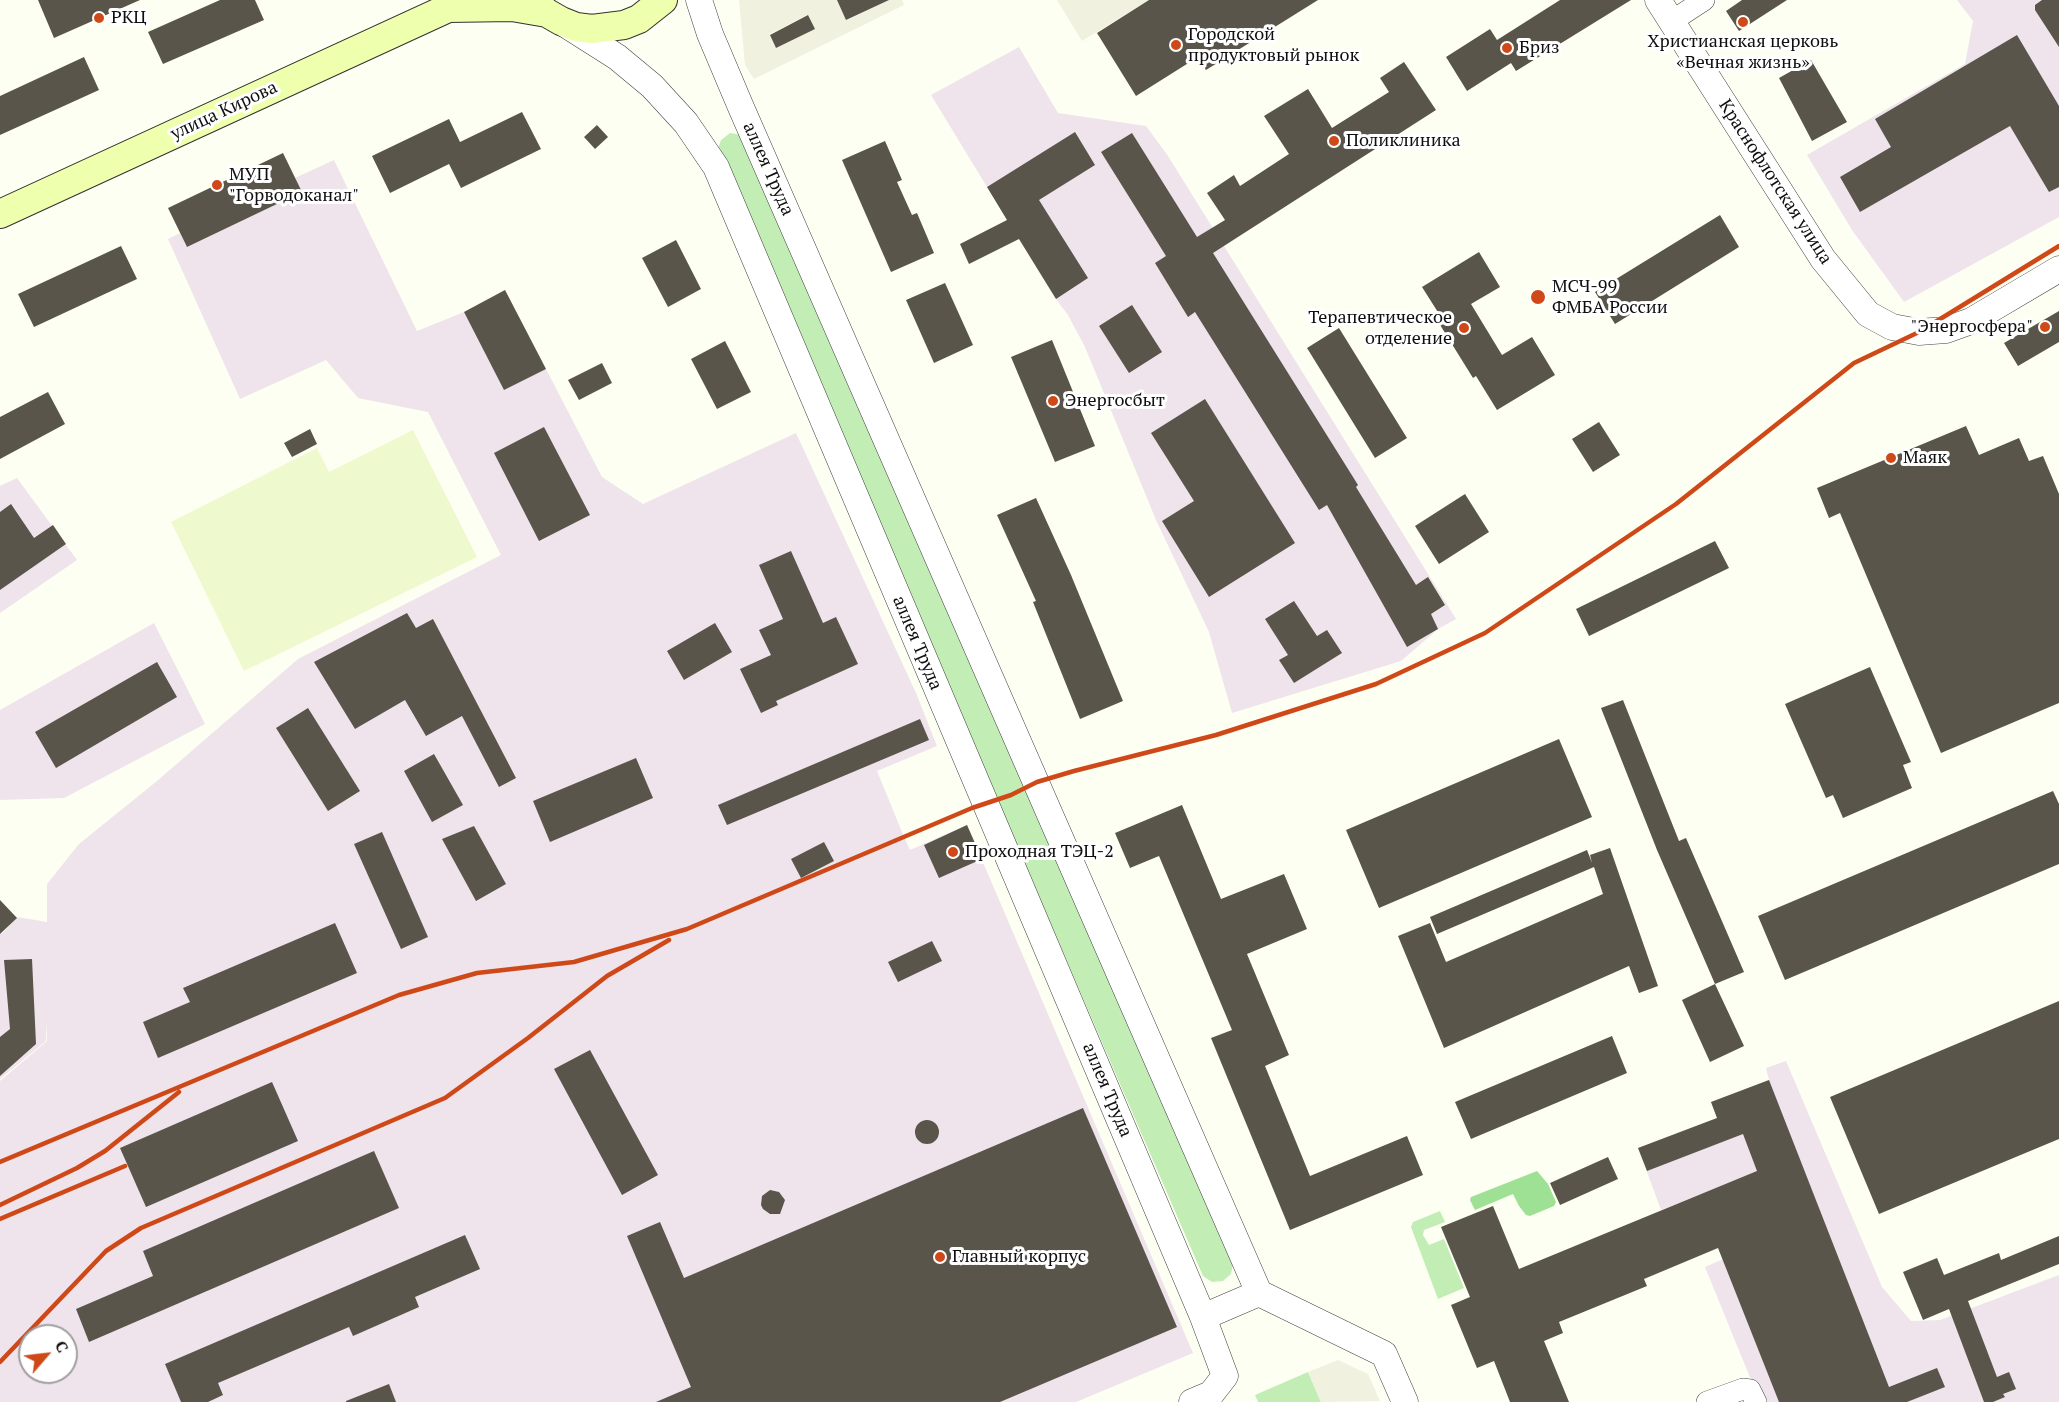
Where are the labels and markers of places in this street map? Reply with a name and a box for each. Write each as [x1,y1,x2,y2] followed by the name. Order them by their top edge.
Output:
[111,7,147,29] place label: РКЦ
[92,11,106,25] marker: РКЦ
[1736,15,1750,29] marker: Христианская церковь «Вечная жизнь»
[1188,24,1359,66] place label: Городской продуктовый рынок
[1648,31,1838,74] place label: Христианская церковь «Вечная жизнь»
[1519,37,1560,59] place label: Бриз
[1169,38,1183,52] marker: Городской продуктовый рынок
[1500,41,1514,55] marker: Бриз
[1346,130,1461,152] place label: Поликлиника
[1327,134,1341,148] marker: Поликлиника
[229,164,359,207] place label: МУП "Горводоканал"
[210,178,224,192] marker: МУП "Горводоканал"
[1552,276,1668,318] place label: МСЧ-99 ФМБА России
[1529,288,1547,306] marker: МСЧ-99 ФМБА России
[1308,307,1452,350] place label: Терапевтическое отделение
[1911,316,2033,338] place label: "Энергосфера"
[2038,320,2052,334] marker: "Энергосфера"
[1457,321,1471,335] marker: Терапевтическое отделение
[1065,390,1165,412] place label: Энергосбыт
[1046,394,1060,408] marker: Энергосбыт
[1903,447,1947,469] place label: Маяк
[1884,451,1898,465] marker: Маяк
[965,841,1114,863] place label: Проходная ТЭЦ-2
[946,845,960,859] marker: Проходная ТЭЦ-2
[952,1246,1086,1268] place label: Главный корпус
[933,1250,947,1264] marker: Главный корпус

